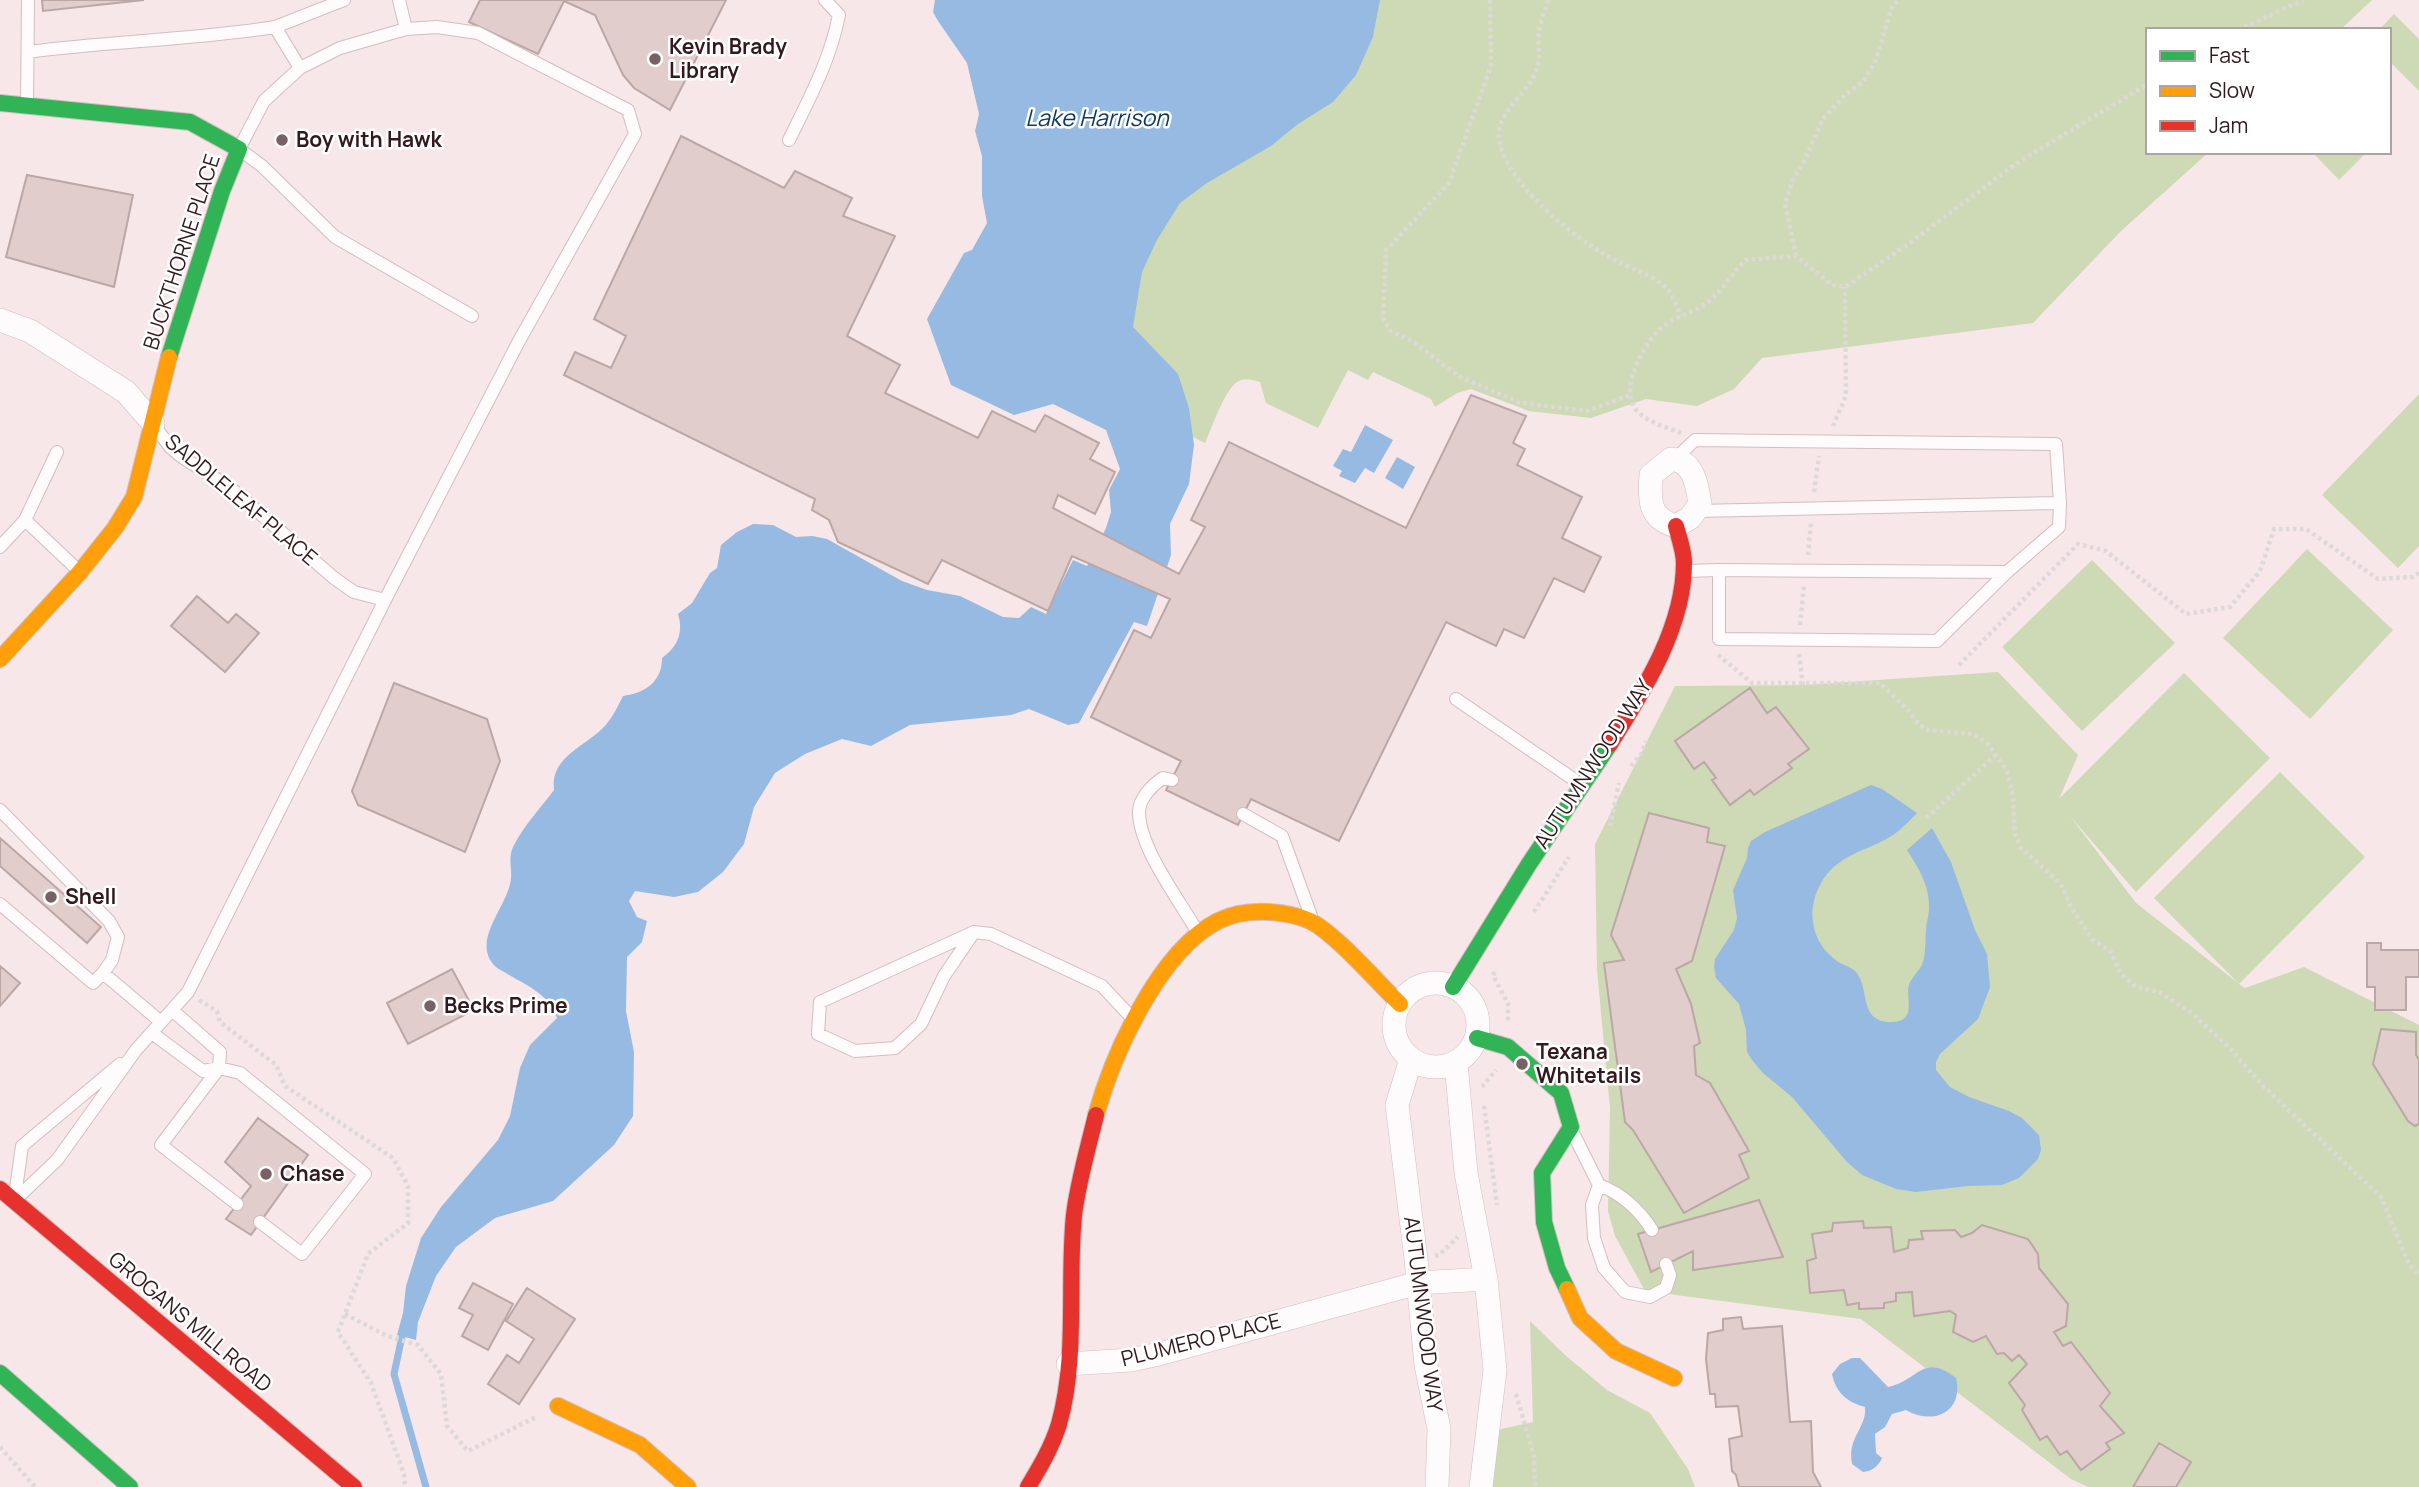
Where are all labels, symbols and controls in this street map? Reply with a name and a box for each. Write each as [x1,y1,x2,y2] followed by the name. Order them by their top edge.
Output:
[2146,28,2391,154] legend
[669,32,787,84] place label: Kevin Brady Library
[2209,41,2250,69] text: Fast
[647,51,663,67] marker: Kevin Brady Library
[2209,76,2255,104] text: Slow
[1025,101,1170,133] water label: Lake Harrison
[2209,111,2248,139] text: Jam
[296,125,443,153] place label: Boy with Hawk
[274,132,290,148] marker: Boy with Hawk
[136,150,226,353] street label: BUCKTHORNE PLACE
[159,427,324,571] street label: SADDLELEAF PLACE
[1527,673,1658,854] street label: AUTUMNWOOD WAY
[65,882,116,910] place label: Shell
[43,889,59,905] marker: Shell
[444,991,568,1019] place label: Becks Prime
[422,998,438,1014] marker: Becks Prime
[1536,1037,1641,1089] place label: Texana Whitetails
[1514,1056,1530,1072] marker: Texana Whitetails
[280,1159,345,1187] place label: Chase
[258,1166,274,1182] marker: Chase
[1398,1215,1450,1414] street label: AUTUMNWOOD WAY
[103,1245,278,1398] street label: GROGANS MILL ROAD
[1118,1306,1284,1372] street label: PLUMERO PLACE

